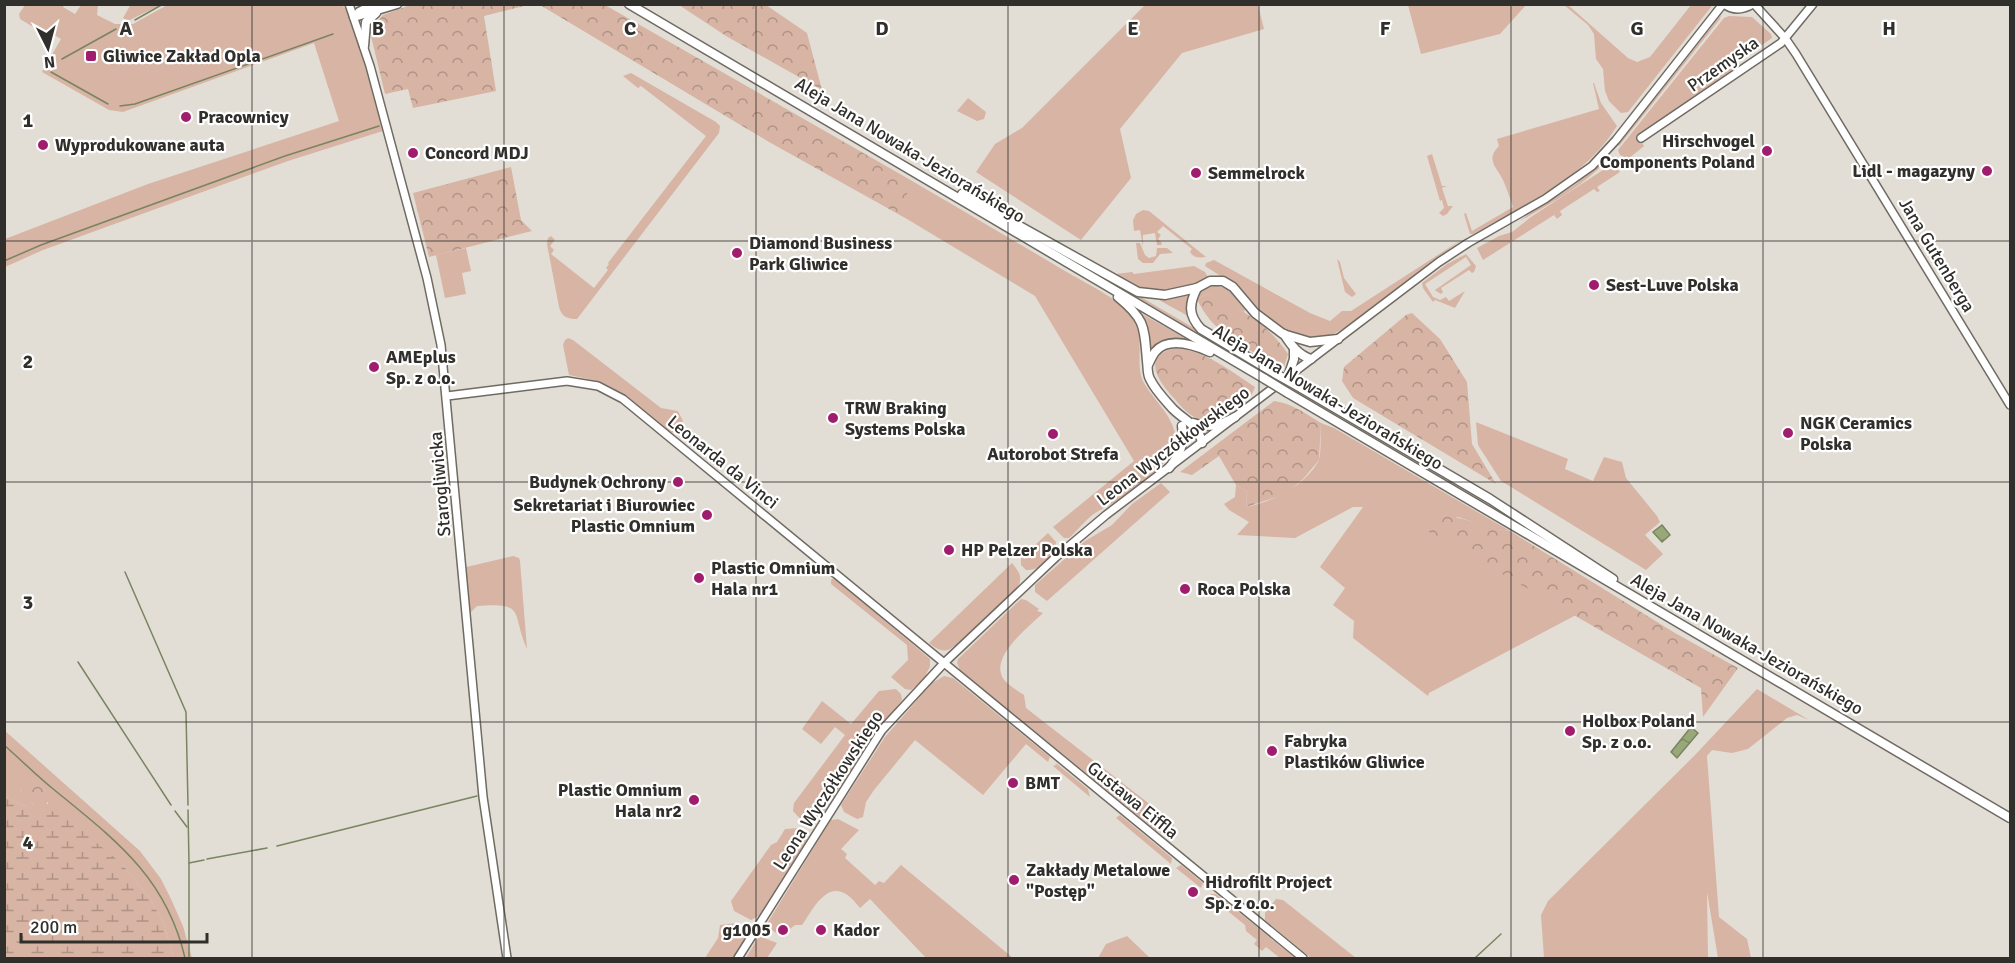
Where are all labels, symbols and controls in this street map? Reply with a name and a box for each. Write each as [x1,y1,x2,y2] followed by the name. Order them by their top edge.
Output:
[120,16,133,41] text: A
[372,16,384,41] text: B
[624,16,636,41] text: C
[875,16,889,41] text: D
[1127,16,1139,41] text: E
[1380,16,1391,41] text: F
[1630,16,1644,41] text: G
[1882,16,1896,41] text: H
[18,18,78,78] north arrow
[1683,31,1763,97] street label: Przemyska
[103,45,261,67] place label: Gliwice Zakład Opla
[84,49,98,63] marker: Gliwice Zakład Opla
[43,51,56,72] text: N
[791,72,1029,228] street label: Aleja Jana Nowaka-Jeziorańskiego
[198,106,289,128] place label: Pracownicy
[23,108,34,133] text: 1
[179,110,193,124] marker: Pracownicy
[1600,130,1755,173] place label: Hirschvogel Components Poland
[55,134,225,156] place label: Wyprodukowane auta
[36,138,50,152] marker: Wyprodukowane auta
[425,142,529,164] place label: Concord MDJ
[1760,144,1774,158] marker: Hirschvogel Components Poland
[406,146,420,160] marker: Concord MDJ
[1852,160,1975,182] place label: Lidl - magazyny
[1208,162,1305,184] place label: Semmelrock
[1980,164,1994,178] marker: Lidl - magazyny
[1189,166,1203,180] marker: Semmelrock
[1894,194,1980,316] street label: Jana Gutenberga
[749,232,892,275] place label: Diamond Business Park Gliwice
[730,246,744,260] marker: Diamond Business Park Gliwice
[1606,274,1739,296] place label: Sest-Luve Polska
[1587,278,1601,292] marker: Sest-Luve Polska
[1209,319,1447,475] street label: Aleja Jana Nowaka-Jeziorańskiego
[386,346,456,389] place label: AMEplus Sp. z o.o.
[23,349,33,374] text: 2
[367,360,381,374] marker: AMEplus Sp. z o.o.
[1092,381,1254,511] street label: Leona Wyczółkowskiego
[845,397,966,440] place label: TRW Braking Systems Polska
[663,410,783,514] street label: Leonarda da Vinci
[826,411,840,425] marker: TRW Braking Systems Polska
[1800,412,1912,455] place label: NGK Ceramics Polska
[1781,426,1795,440] marker: NGK Ceramics Polska
[1046,427,1060,441] marker: Autorobot Strefa
[424,431,456,537] street label: Starogliwicka
[987,443,1119,465] place label: Autorobot Strefa
[529,471,666,493] place label: Budynek Ochrony
[671,475,685,489] marker: Budynek Ochrony
[514,494,695,537] place label: Sekretariat i Biurowiec Plastic Omnium
[700,508,714,522] marker: Sekretariat i Biurowiec Plastic Omnium
[961,539,1093,561] place label: HP Pelzer Polska
[942,543,956,557] marker: HP Pelzer Polska
[711,557,835,600] place label: Plastic Omnium Hala nr1
[1627,568,1867,720] street label: Aleja Jana Nowaka-Jeziorańskiego
[692,571,706,585] marker: Plastic Omnium Hala nr1
[1197,578,1291,600] place label: Roca Polska
[1178,582,1192,596] marker: Roca Polska
[23,590,33,615] text: 3
[768,706,888,874] street label: Leona Wyczółkowskiego
[1582,710,1695,753] place label: Holbox Poland Sp. z o.o.
[1563,724,1577,738] marker: Holbox Poland Sp. z o.o.
[1284,730,1425,773] place label: Fabryka Plastików Gliwice
[1265,744,1279,758] marker: Fabryka Plastików Gliwice
[1083,756,1183,844] street label: Gustawa Eiffla
[1025,772,1061,794] place label: BMT
[1006,776,1020,790] marker: BMT
[558,779,682,822] place label: Plastic Omnium Hala nr2
[687,793,701,807] marker: Plastic Omnium Hala nr2
[23,830,34,855] text: 4
[1026,859,1170,902] place label: Zakłady Metalowe "Postęp"
[1205,871,1332,914] place label: Hidrofilt Project Sp. z o.o.
[1007,873,1021,887] marker: Zakłady Metalowe "Postęp"
[1186,885,1200,899] marker: Hidrofilt Project Sp. z o.o.
[21,906,207,944] scale bar
[30,916,77,938] text: 200 m
[722,919,771,941] place label: g1005
[833,919,880,941] place label: Kador
[776,923,790,937] marker: g1005
[814,923,828,937] marker: Kador

